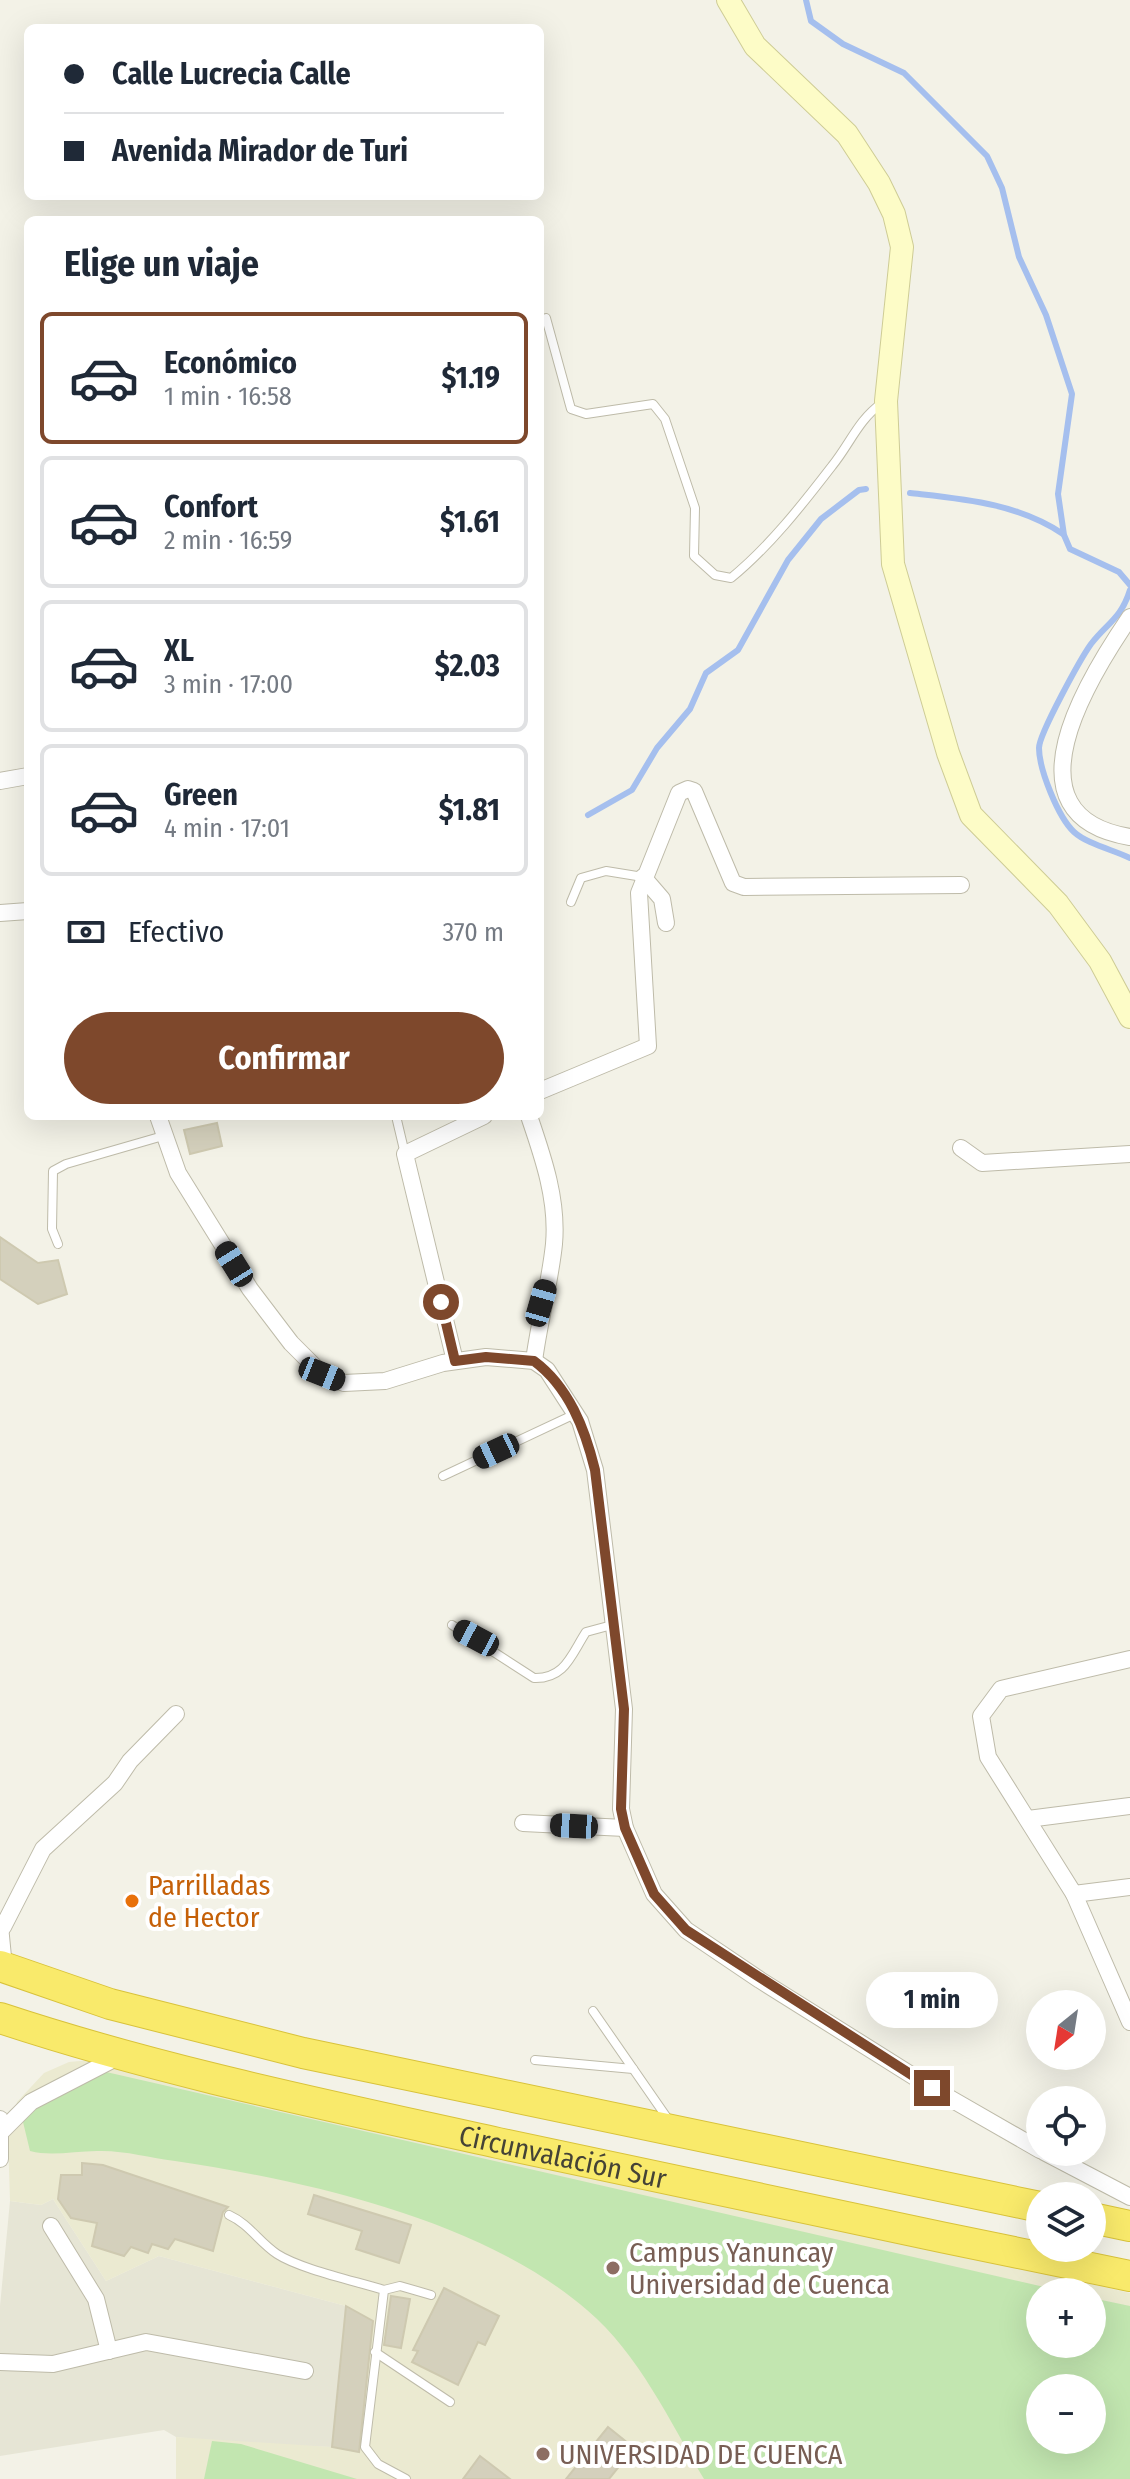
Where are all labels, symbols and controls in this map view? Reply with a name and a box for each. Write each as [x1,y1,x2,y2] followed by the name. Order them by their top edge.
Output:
[112,56,351,92] text: Calle Lucrecia Calle
[112,133,408,169] text: Avenida Mirador de Turi
[64,242,259,286] text: Elige un viaje
[68,342,140,414] icon: car
[164,345,297,381] text: Económico
[441,360,500,396] text: $1.19
[164,381,292,412] text: 1 min · 16:58
[68,486,140,558] icon: car
[164,489,258,525] text: Confort
[440,504,500,540] text: $1.61
[164,525,292,556] text: 2 min · 16:59
[68,630,140,702] icon: car
[164,633,194,669] text: XL
[435,648,500,684] text: $2.03
[164,669,293,700] text: 3 min · 17:00
[68,774,140,846] icon: car
[164,777,238,813] text: Green
[439,792,500,828] text: $1.81
[164,813,290,844] text: 4 min · 17:01
[64,910,108,954] icon: cash
[128,914,224,950] text: Efectivo
[443,917,504,948] text: 370 m
[64,1012,504,1104] button: Confirmar
[211,1237,257,1291] car
[523,1277,559,1329] car
[423,1284,459,1320] route start
[295,1354,349,1394] car
[469,1430,523,1472] car
[449,1616,503,1660] car
[549,1813,599,1839] car
[148,1869,270,1934] place label: Parrilladas de Hector
[123,1892,141,1910] marker: Parrilladas de Hector
[866,1972,998,2028] callout: 1 min
[904,1984,960,2015] text: 1 min
[1026,1990,1106,2070] north arrow
[1026,1990,1106,2454] map controls
[914,2070,950,2106] route end
[1026,2086,1106,2166] button: locate
[456,2119,670,2196] street label: Circunvalación Sur
[1026,2182,1106,2262] button: layers
[629,2236,890,2301] place label: Campus Yanuncay Universidad de Cuenca
[604,2259,622,2277] marker: Campus Yanuncay Universidad de Cuenca
[1026,2278,1106,2358] button: +
[1026,2374,1106,2454] button: −
[559,2438,843,2471] place label: UNIVERSIDAD DE CUENCA
[534,2445,552,2463] marker: UNIVERSIDAD DE CUENCA

